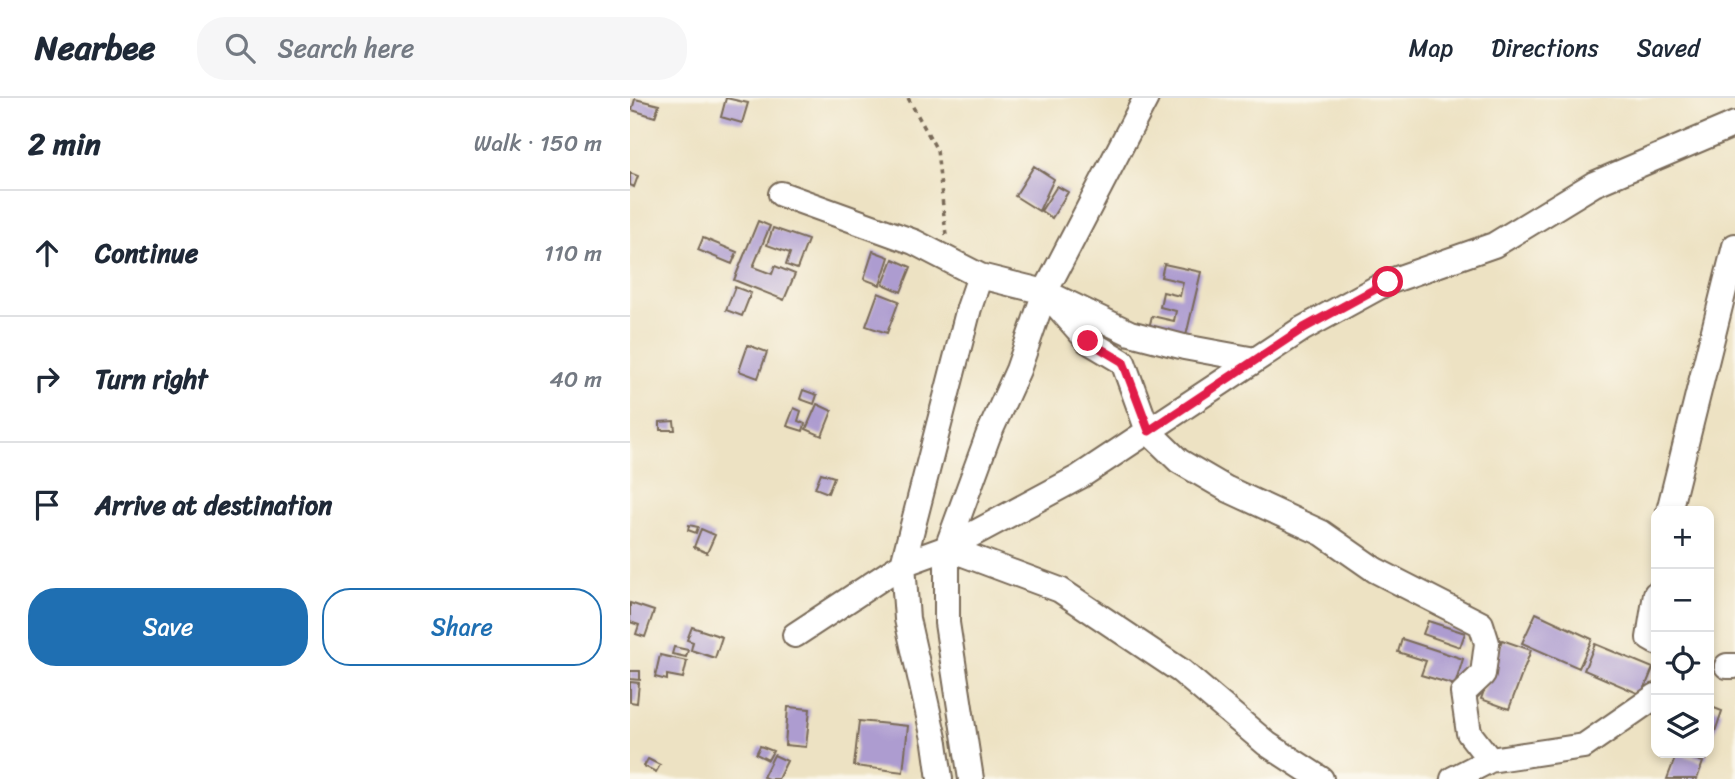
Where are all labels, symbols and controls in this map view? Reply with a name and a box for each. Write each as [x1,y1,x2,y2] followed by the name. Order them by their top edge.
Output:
[197,17,687,80] search box
[35,19,155,77] text: Nearbee
[277,25,414,71] text: Search here
[1409,27,1453,69] text: Map
[1491,27,1599,69] text: Directions
[1637,27,1700,69] text: Saved
[221,29,259,67] icon: search
[28,117,101,171] text: 2 min
[474,123,602,164] text: Walk · 150 m
[95,230,198,276] text: Continue
[544,233,602,274] text: 110 m
[28,234,66,272] icon: ahead
[1372,266,1403,297] route start
[1072,325,1103,356] route end
[95,356,208,402] text: Turn right
[549,359,602,400] text: 40 m
[28,360,66,398] icon: right
[95,482,332,528] text: Arrive at destination
[28,486,66,524] icon: arrive
[1651,506,1714,758] map controls
[1651,506,1714,569] button: +
[1651,569,1714,632] button: −
[28,588,308,666] button: Save
[322,588,602,666] button: Share
[1651,632,1714,695] button: locate
[1651,695,1714,758] button: layers

